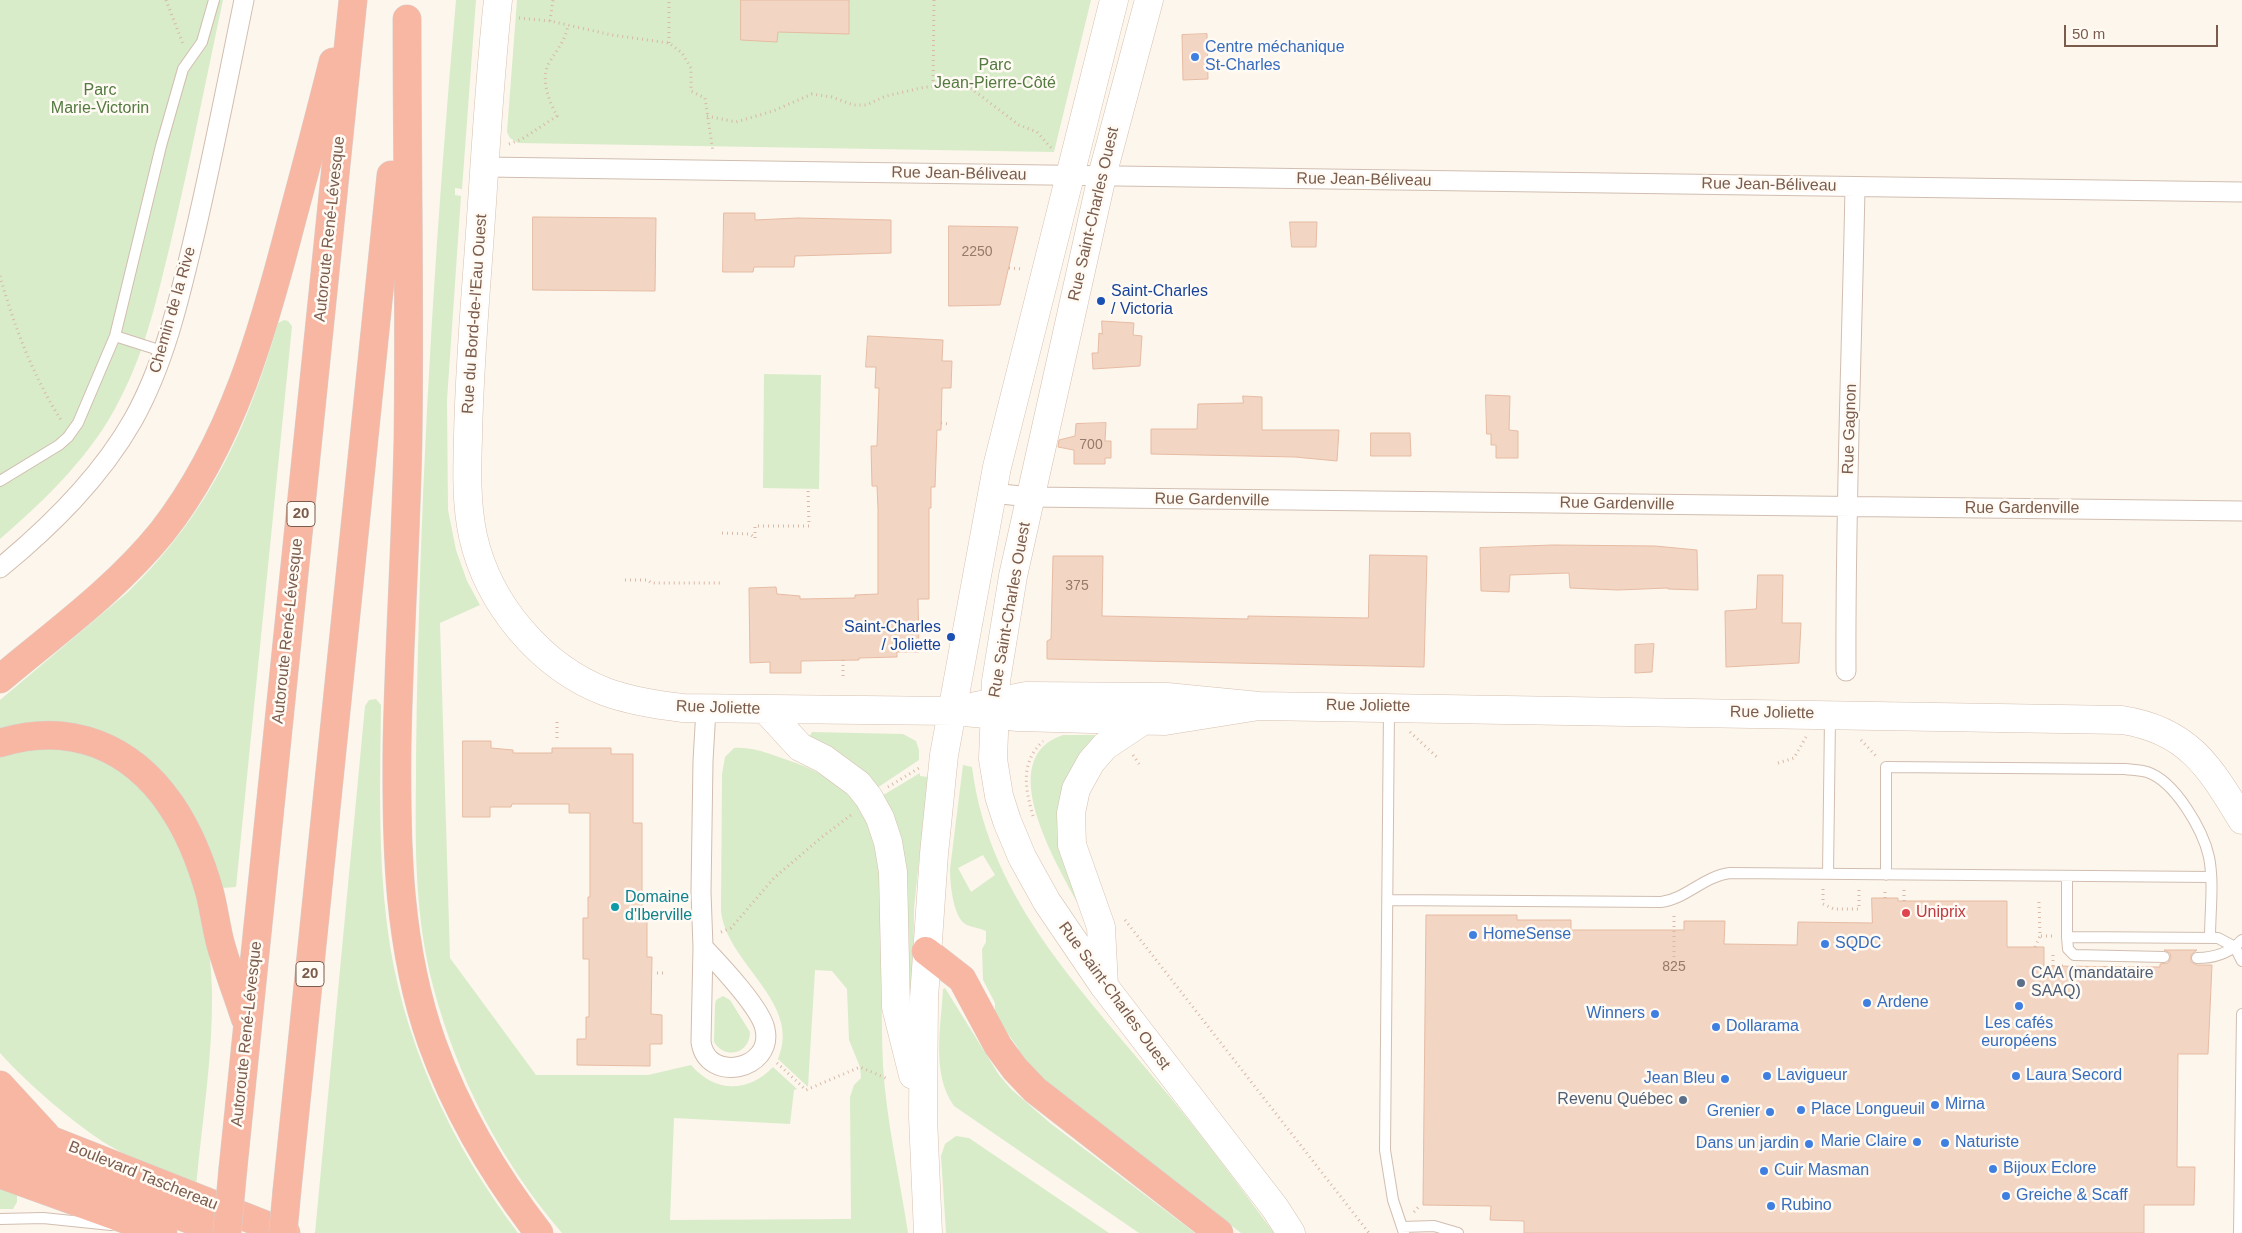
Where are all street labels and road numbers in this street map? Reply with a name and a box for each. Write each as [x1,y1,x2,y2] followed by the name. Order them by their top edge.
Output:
[1065,125,1123,303] street label: Rue Saint-Charles Ouest
[311,135,349,323] street label: Autoroute René-Lévesque
[891,163,1027,185] street label: Rue Jean-Béliveau
[1296,169,1432,191] street label: Rue Jean-Béliveau
[1701,174,1837,196] street label: Rue Jean-Béliveau
[458,213,492,415] street label: Rue du Bord-de-l'Eau Ouest
[146,245,200,375] street label: Chemin de la Rive
[1839,383,1861,475] street label: Rue Gagnon
[1154,489,1270,511] street label: Rue Gardenville
[1559,493,1675,515] street label: Rue Gardenville
[1965,499,2079,519] street label: Rue Gardenville
[287,502,315,526] road number: 20
[985,521,1035,699] street label: Rue Saint-Charles Ouest
[269,537,307,725] street label: Autoroute René-Lévesque
[1326,696,1410,716] street label: Rue Joliette
[675,697,761,719] street label: Rue Joliette
[1730,703,1814,723] street label: Rue Joliette
[1054,918,1174,1074] street label: Rue Saint-Charles Ouest
[228,940,266,1128] street label: Autoroute René-Lévesque
[296,962,324,986] road number: 20
[66,1137,220,1215] street label: Boulevard Taschereau

